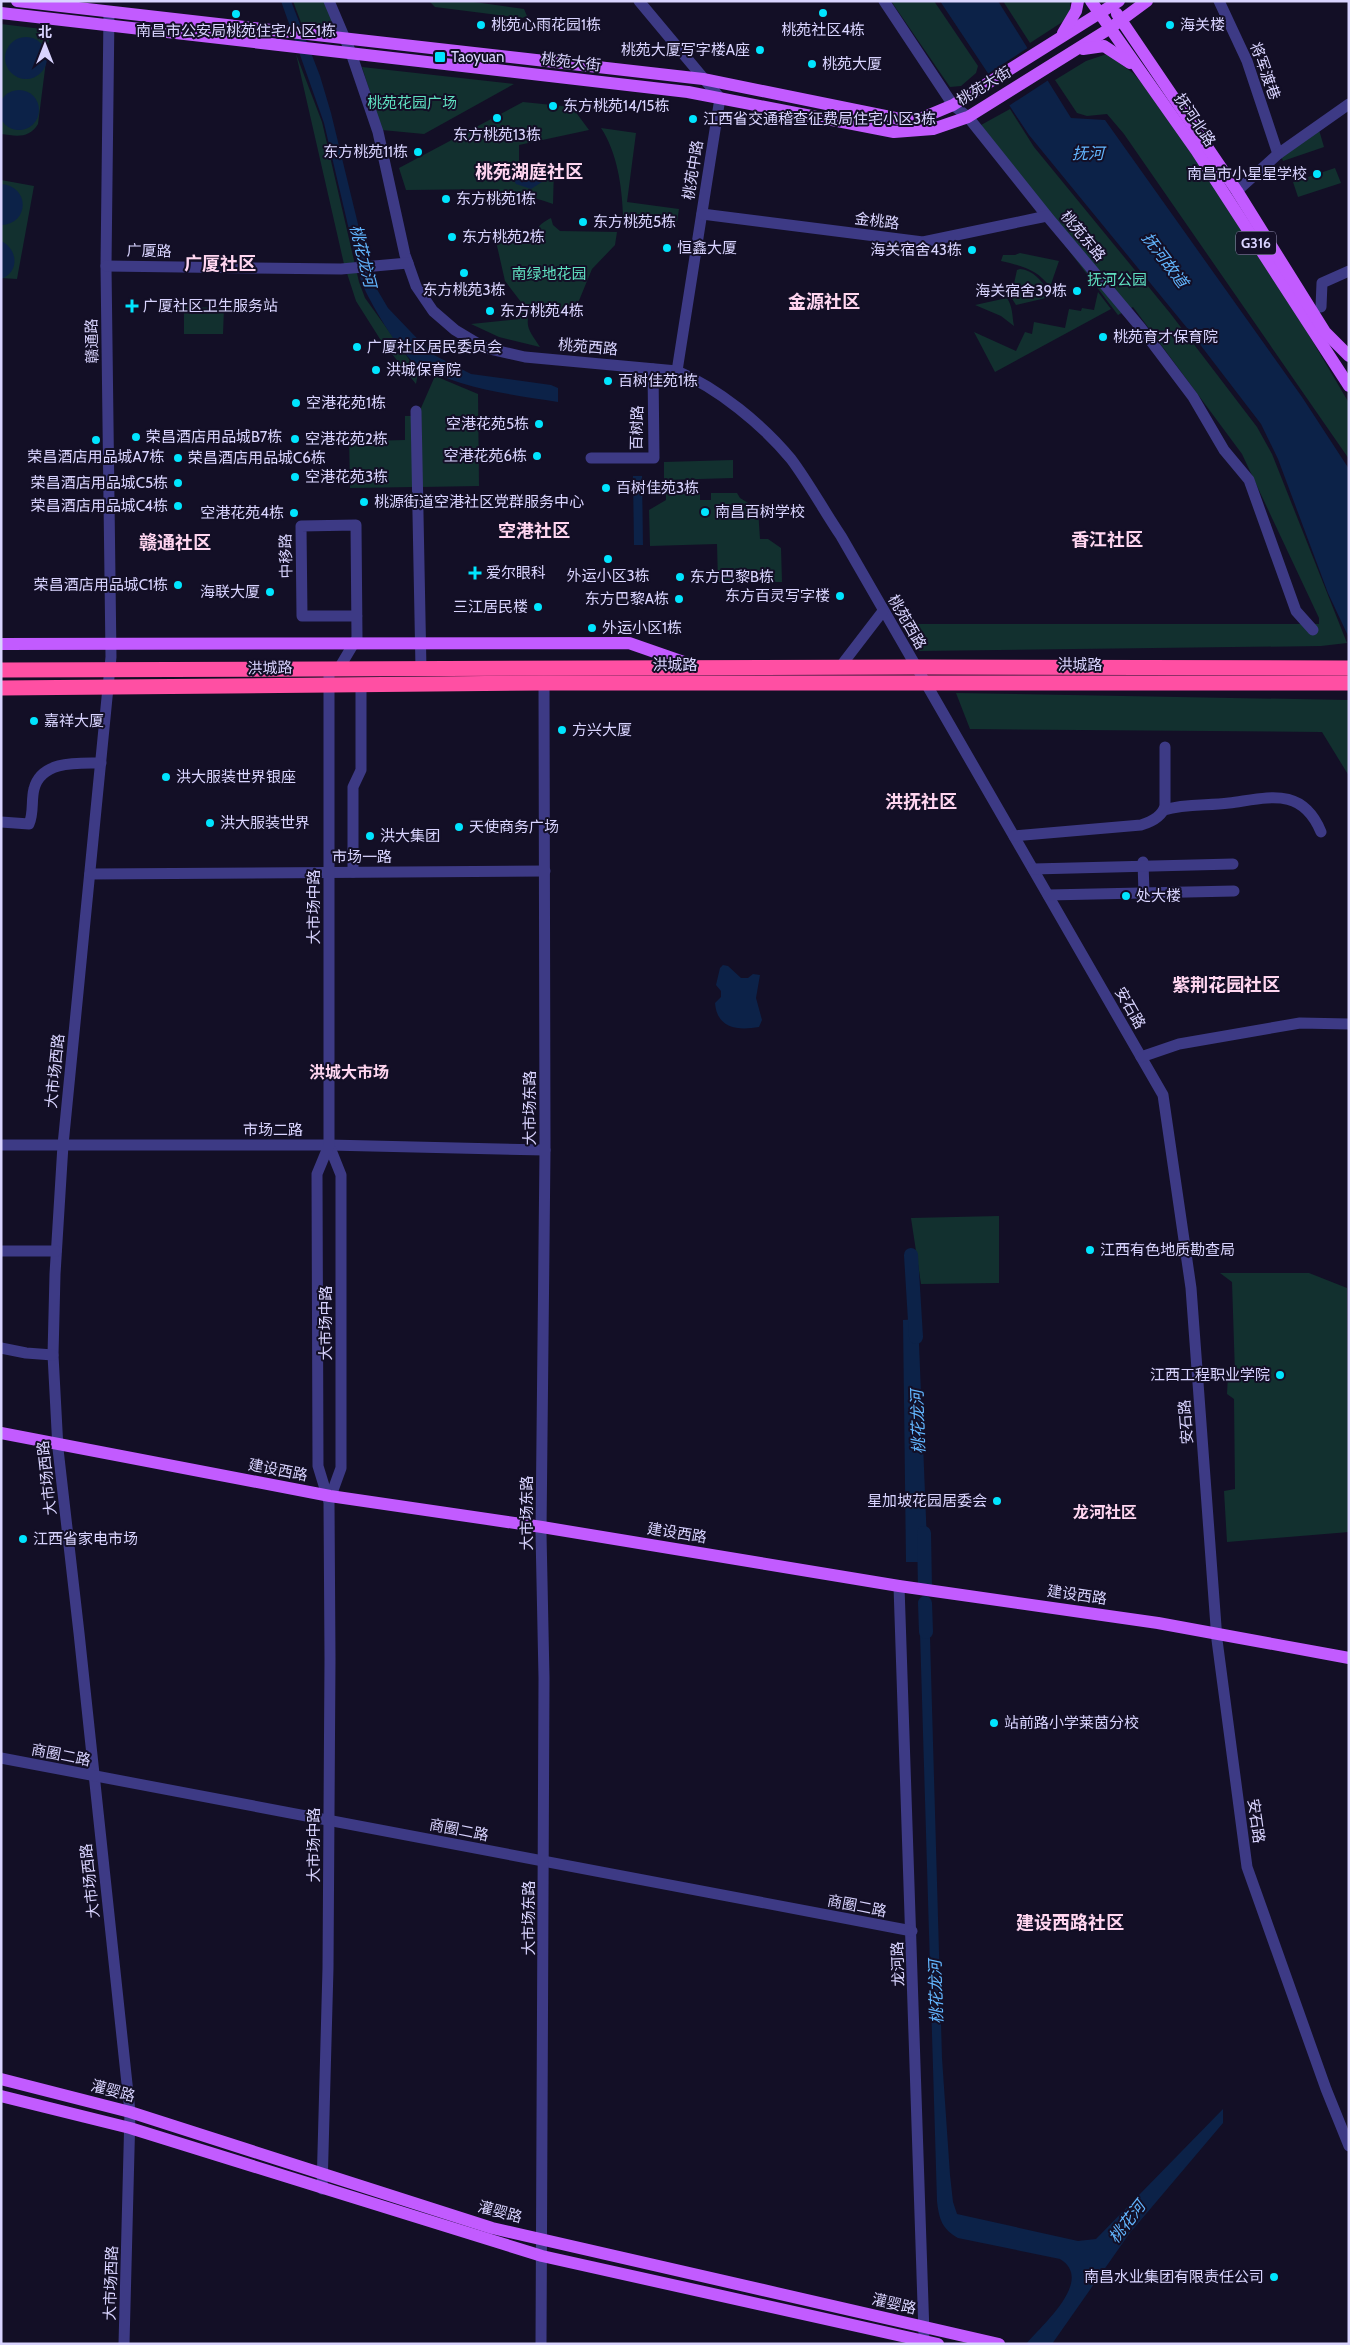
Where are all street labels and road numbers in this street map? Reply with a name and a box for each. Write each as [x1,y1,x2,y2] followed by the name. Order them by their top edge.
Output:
[1246,40,1284,102] street label: 将军渡巷
[540,49,602,75] street label: 桃苑大街
[954,63,1014,109] street label: 桃苑大街
[1171,90,1219,150] street label: 抚河北路
[679,139,707,201] street label: 桃苑中路
[1057,207,1109,265] street label: 桃苑东路
[854,209,900,233] street label: 金桃路
[1236,232,1276,254] road number: G316
[126,242,172,260] street label: 广厦路
[83,318,101,364] street label: 赣通路
[557,335,619,359] street label: 桃苑西路
[628,405,646,451] street label: 百树路
[277,533,295,579] street label: 中移路
[884,592,930,652] street label: 桃苑西路
[652,656,698,674] street label: 洪城路
[1057,656,1103,674] street label: 洪城路
[247,659,293,677] street label: 洪城路
[332,848,392,866] street label: 市场一路
[305,869,323,945] street label: 大市场中路
[1111,984,1149,1032] street label: 安石路
[42,1033,68,1109] street label: 大市场西路
[521,1070,539,1146] street label: 大市场东路
[243,1121,303,1139] street label: 市场二路
[317,1285,335,1361] street label: 大市场中路
[1175,1399,1197,1445] street label: 安石路
[34,1440,60,1516] street label: 大市场西路
[247,1455,309,1485] street label: 建设西路
[518,1475,536,1551] street label: 大市场东路
[646,1519,708,1547] street label: 建设西路
[1046,1582,1108,1608] street label: 建设西路
[30,1740,92,1770] street label: 商圈二路
[1244,1797,1268,1845] street label: 安石路
[305,1807,323,1883] street label: 大市场中路
[428,1815,490,1845] street label: 商圈二路
[77,1843,103,1919] street label: 大市场西路
[520,1880,538,1956] street label: 大市场东路
[826,1891,888,1921] street label: 商圈二路
[888,1941,908,1987] street label: 龙河路
[89,2076,137,2106] street label: 灌婴路
[476,2197,524,2227] street label: 灌婴路
[101,2245,121,2321] street label: 大市场西路
[870,2290,918,2318] street label: 灌婴路

